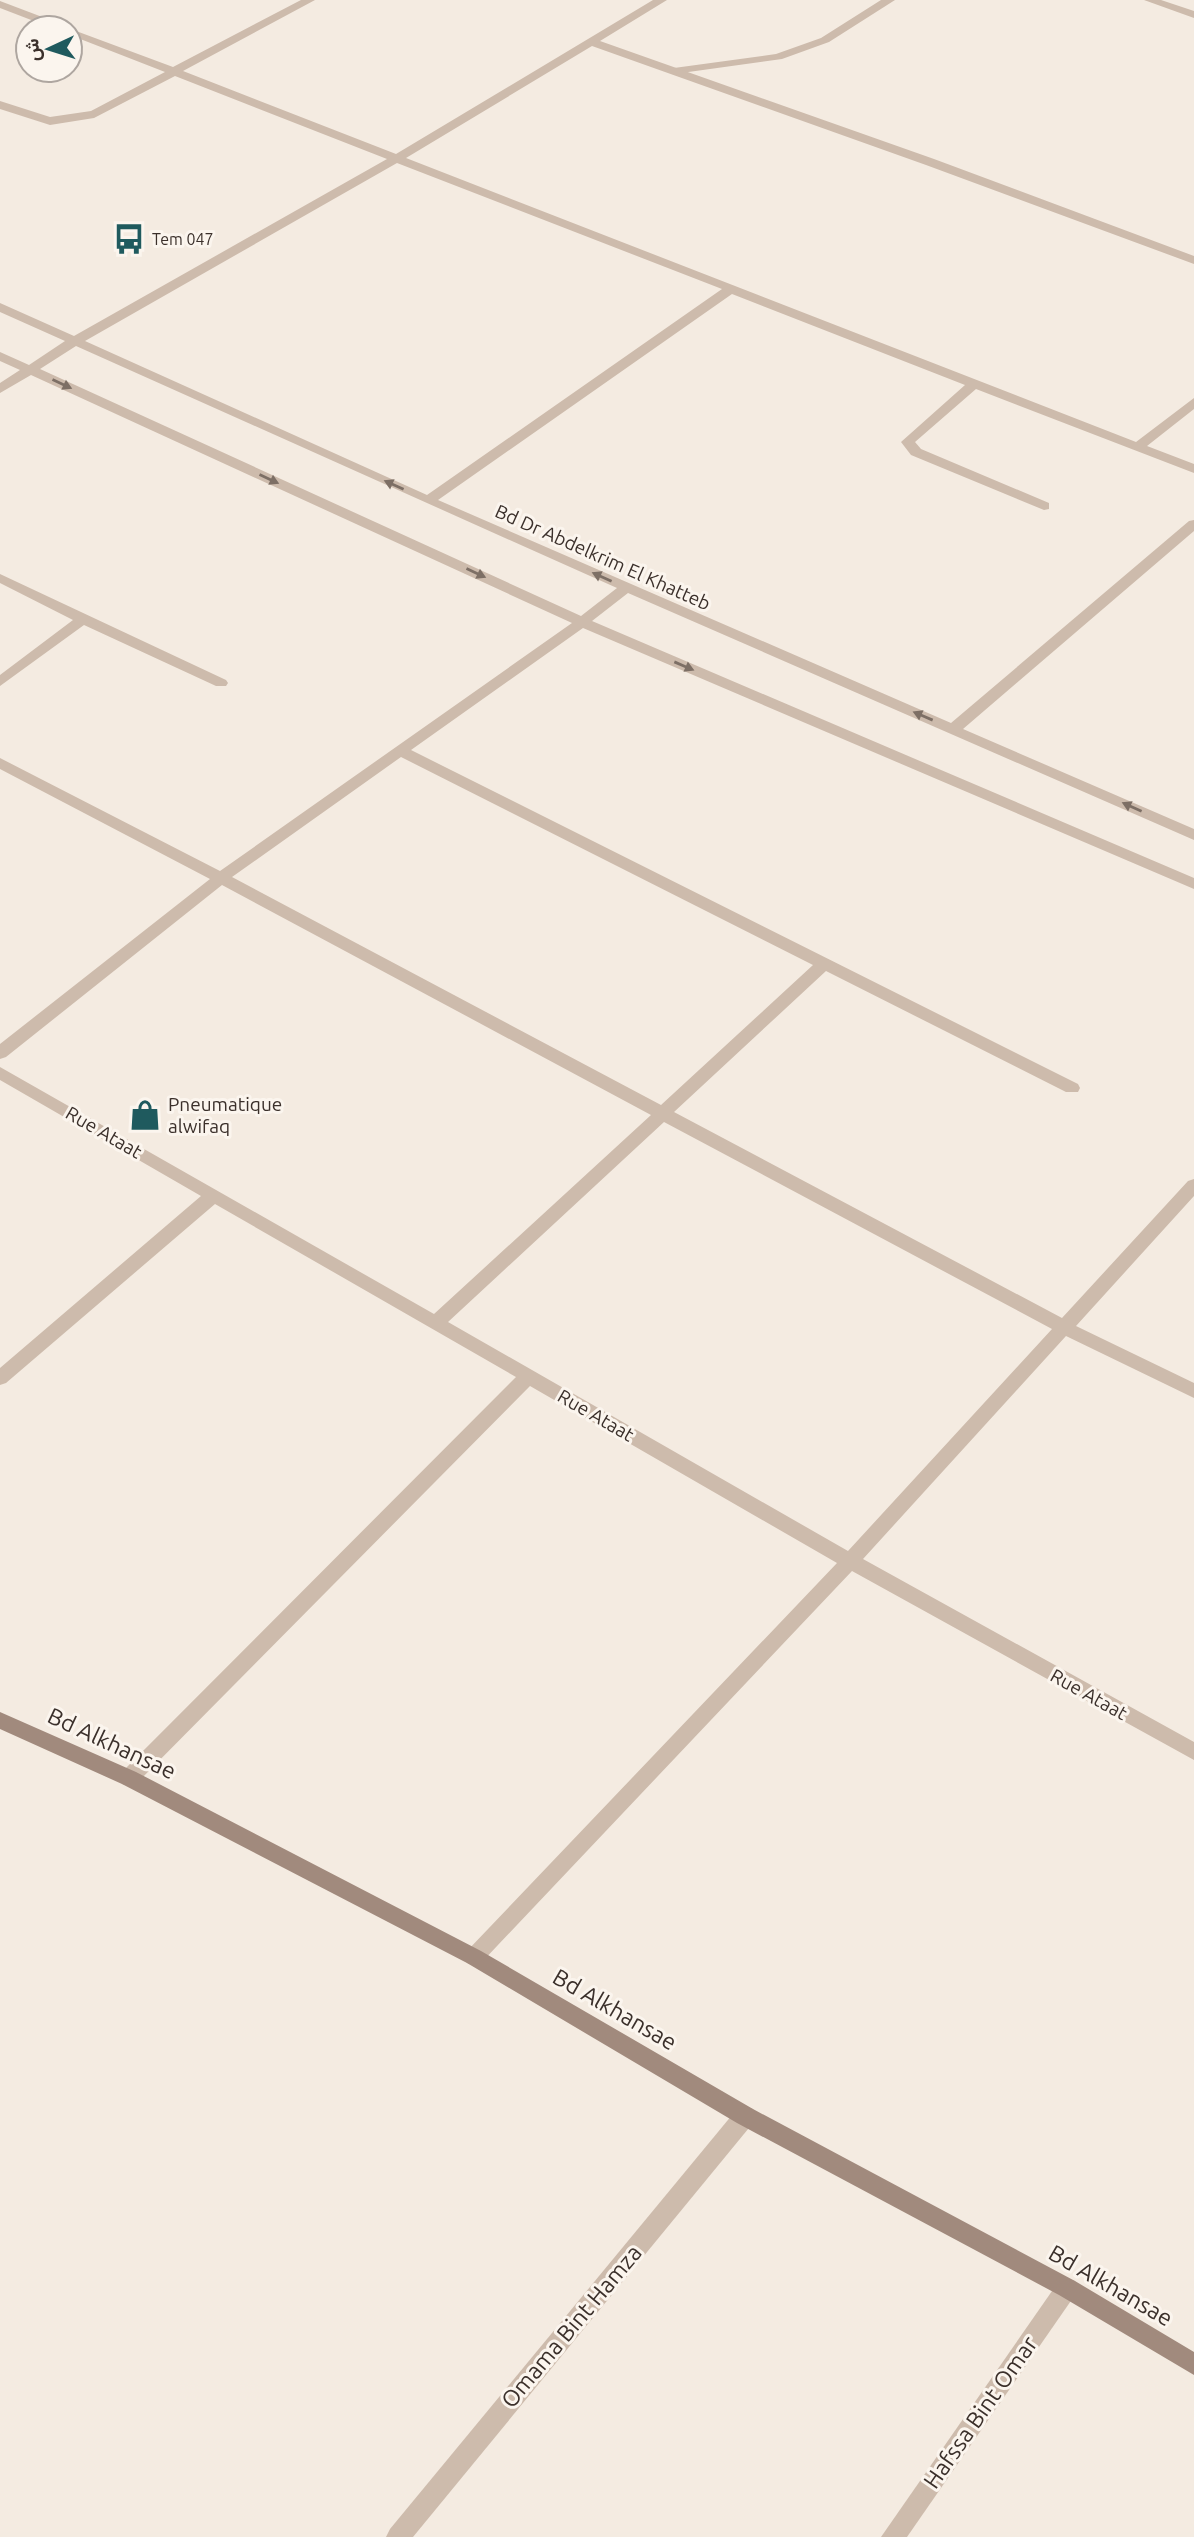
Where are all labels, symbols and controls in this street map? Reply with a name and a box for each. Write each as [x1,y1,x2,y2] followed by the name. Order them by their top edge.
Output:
[14,14,84,84] north arrow
[20,38,45,62] text: ش
[112,222,146,256] bus stop icon: Tem 047
[152,230,214,248] place label: Tem 047
[52,378,72,390] one-way arrow
[259,473,279,485] one-way arrow
[384,479,404,491] one-way arrow
[492,499,714,615] street label: Bd Dr Abdelkrim El Khatteb
[466,567,486,579] one-way arrow
[592,571,612,583] one-way arrow
[674,660,695,671] one-way arrow
[913,710,933,722] one-way arrow
[1121,802,1142,813] one-way arrow
[168,1093,282,1137] place label: Pneumatique alwifaq
[128,1098,162,1132] shop icon: Pneumatique alwifaq
[62,1101,146,1163] street label: Rue Ataat
[554,1384,638,1446] street label: Rue Ataat
[1047,1664,1132,1724] street label: Rue Ataat
[44,1702,180,1784] street label: Bd Alkhansae
[549,1964,681,2054] street label: Bd Alkhansae
[496,2240,646,2412] street label: Omama Bint Hamza
[1045,2240,1177,2330] street label: Bd Alkhansae
[918,2331,1042,2493] street label: Hafssa Bint Omar

